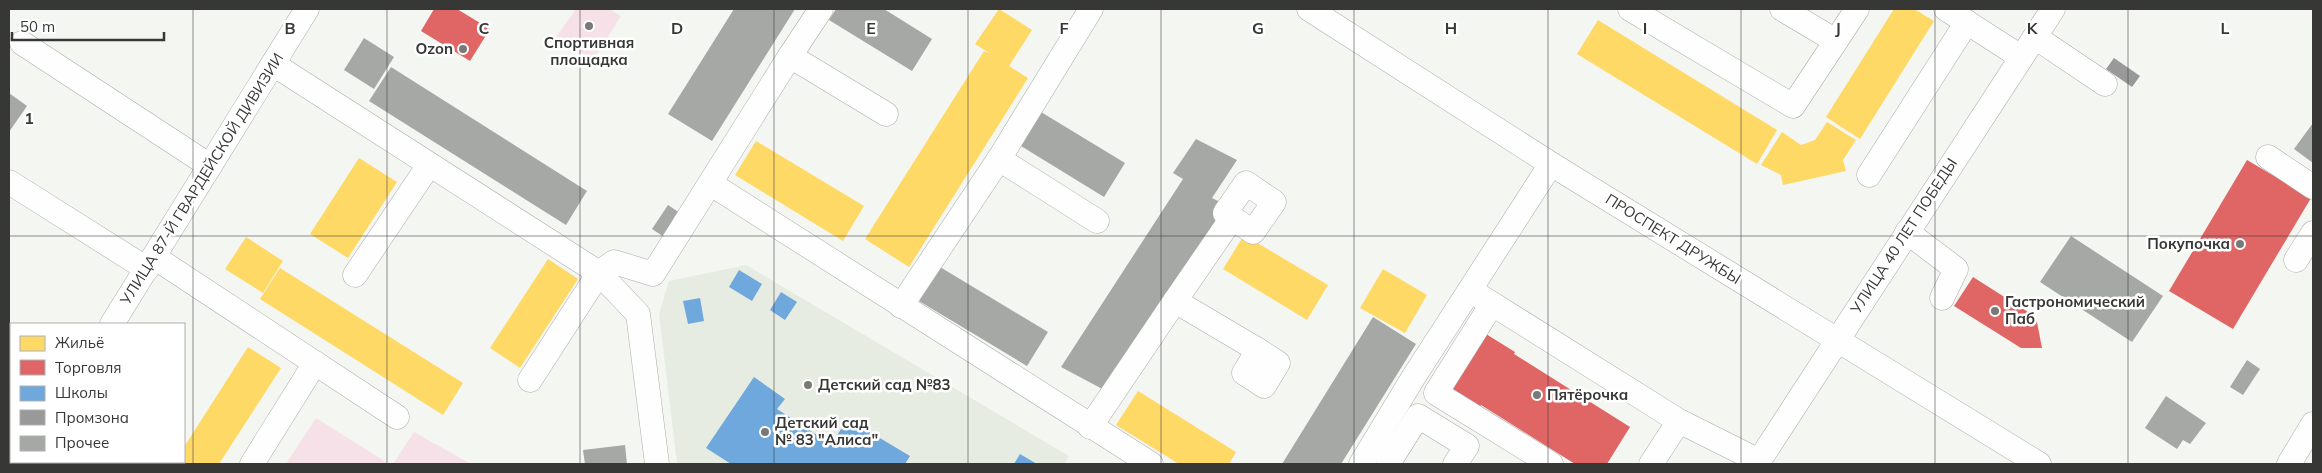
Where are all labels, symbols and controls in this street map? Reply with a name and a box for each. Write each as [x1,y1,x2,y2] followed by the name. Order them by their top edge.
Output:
[12,10,165,42] scale bar
[20,17,55,36] text: 50 m
[284,18,296,38] text: B
[479,18,490,38] text: C
[671,18,683,38] text: D
[866,18,876,38] text: E
[1059,18,1069,38] text: F
[1252,18,1264,38] text: G
[1445,18,1457,38] text: H
[1643,18,1647,38] text: I
[1835,18,1841,38] text: J
[2027,18,2039,38] text: K
[2221,18,2230,38] text: L
[583,20,595,32] marker: Спортивная площадка
[544,33,634,69] place label: Спортивная площадка
[416,39,453,58] place label: Ozon
[457,43,469,55] marker: Ozon
[115,49,287,309] street label: УЛИЦА 87-Й ГВАРДЕЙСКОЙ ДИВИЗИИ
[24,108,34,128] text: 1
[1846,154,1961,318] street label: УЛИЦА 40 ЛЕТ ПОБЕДЫ
[1602,189,1744,288] street label: ПРОСПЕКТ ДРУЖБЫ
[2147,234,2230,253] place label: Покупочка
[2234,238,2246,250] marker: Покупочка
[2005,292,2145,328] place label: Гастрономический Паб
[1989,305,2001,317] marker: Гастрономический Паб
[10,323,185,463] legend
[55,333,104,352] text: Жильё
[55,358,122,377] text: Торговля
[818,375,950,394] place label: Детский сад №83
[802,379,814,391] marker: Детский сад №83
[55,383,108,402] text: Школы
[1547,385,1628,404] place label: Пятёрочка
[1531,389,1543,401] marker: Пятёрочка
[55,408,129,427] text: Промзона
[775,413,878,449] place label: Детский сад № 83 "Алиса"
[759,426,771,438] marker: Детский сад № 83 "Алиса"
[55,433,109,452] text: Прочее

